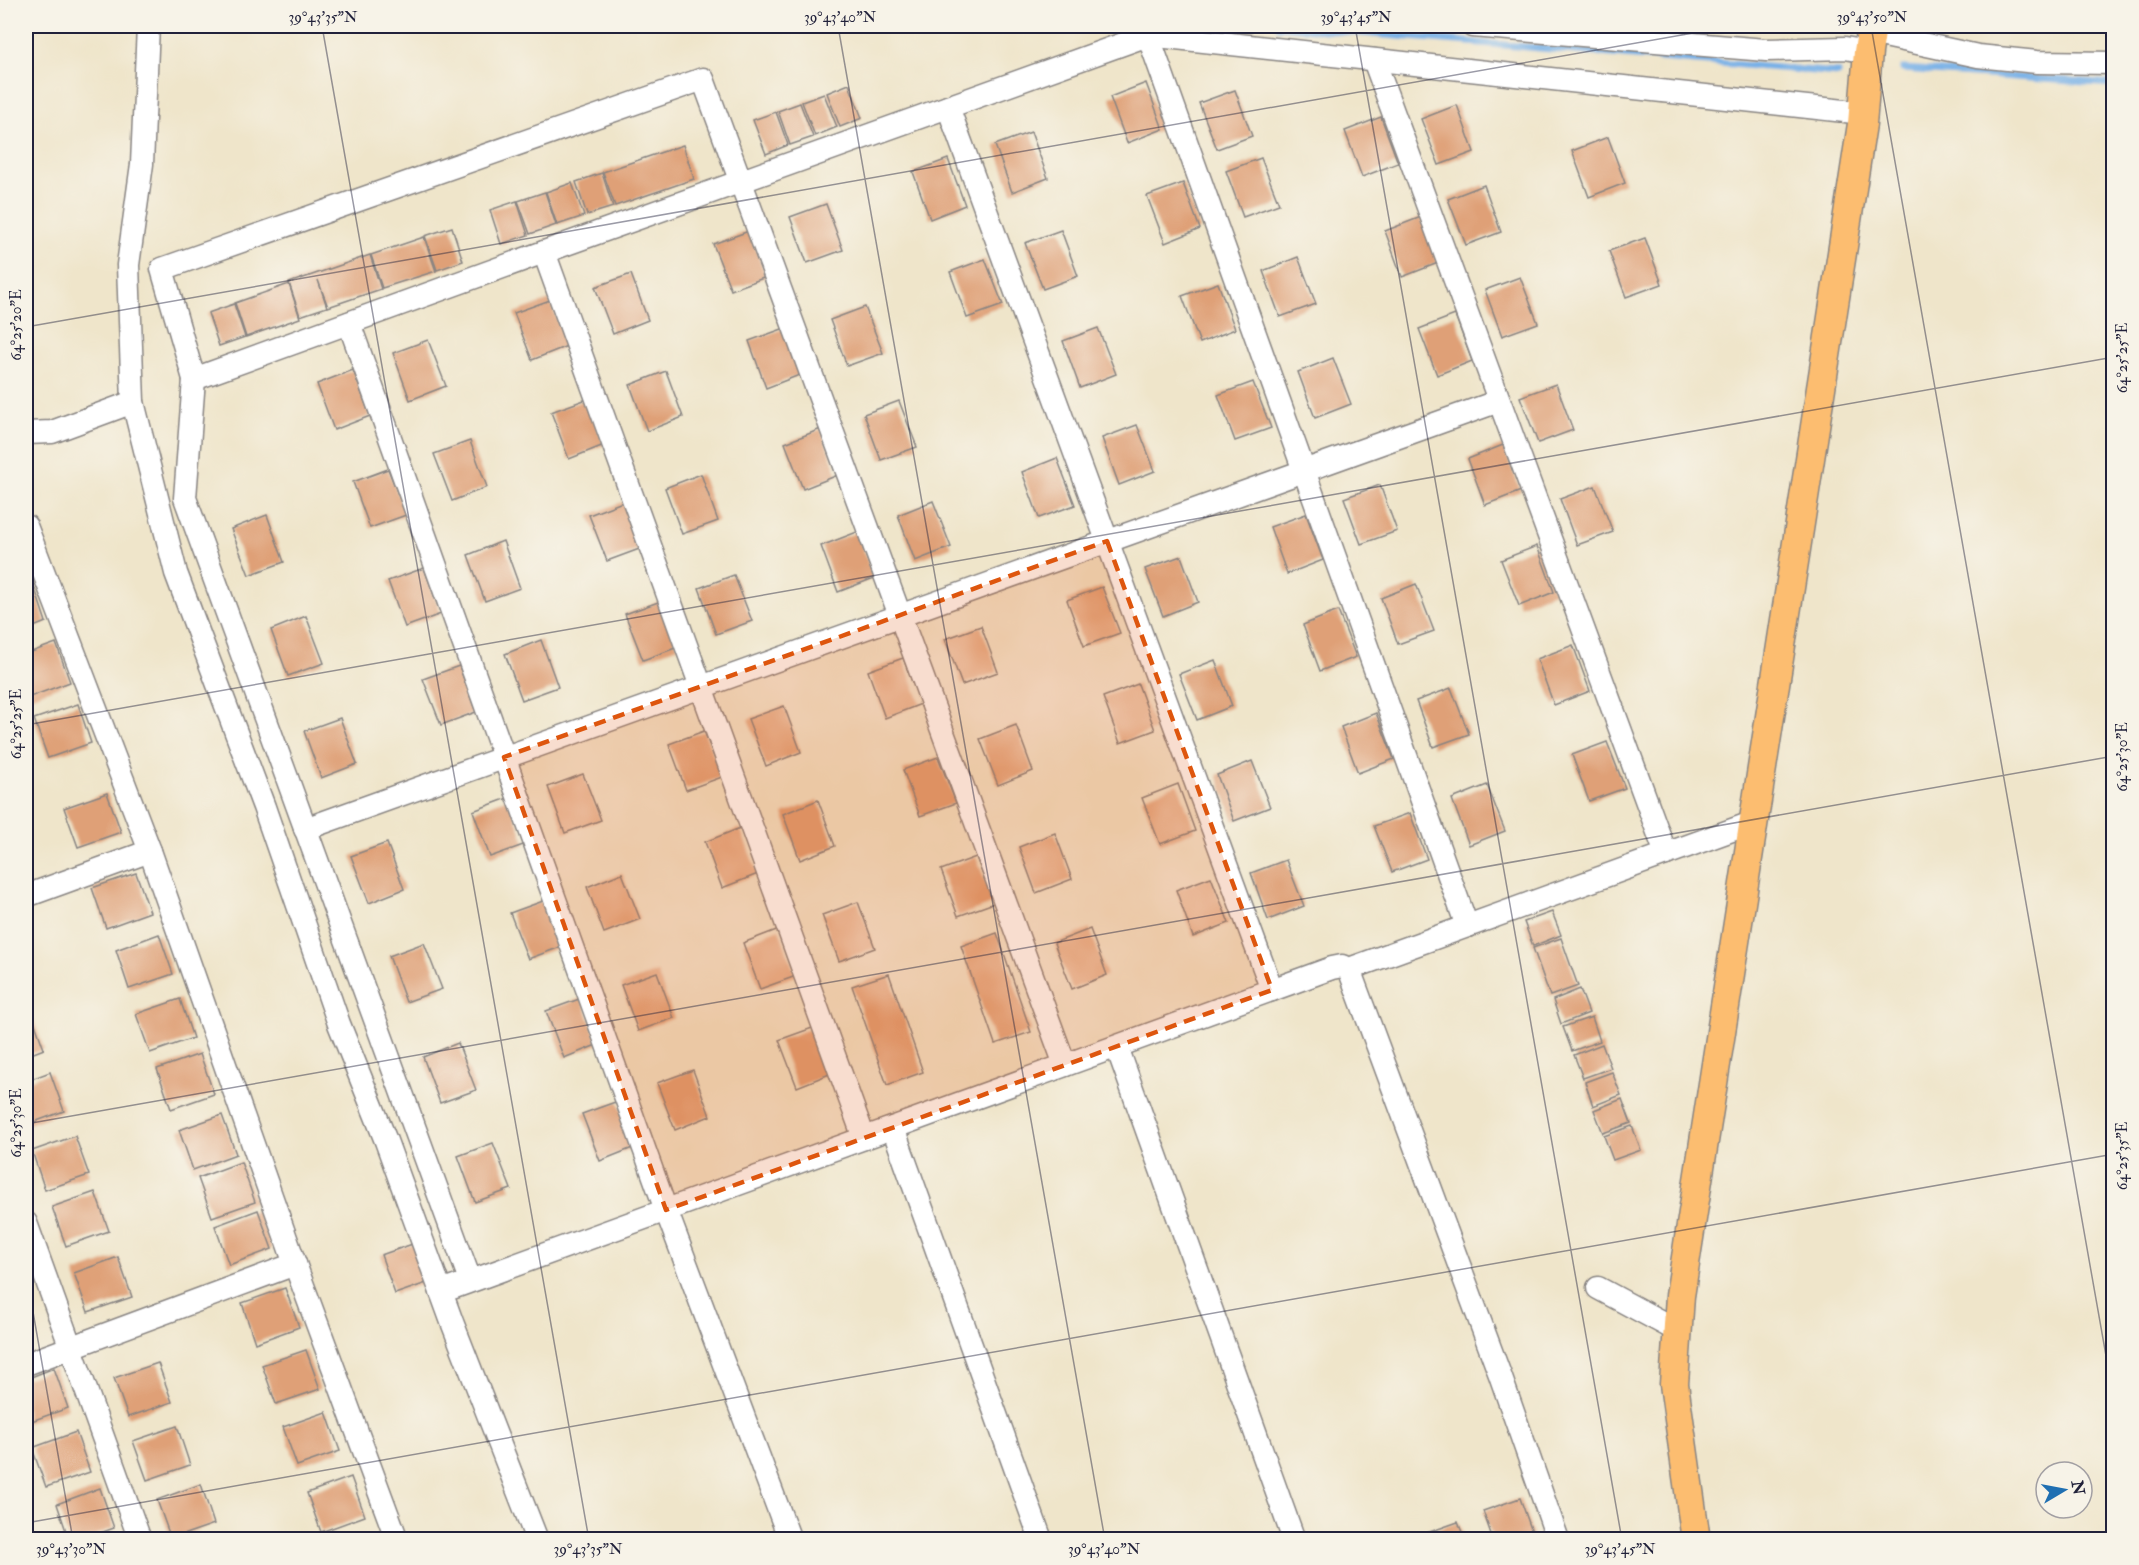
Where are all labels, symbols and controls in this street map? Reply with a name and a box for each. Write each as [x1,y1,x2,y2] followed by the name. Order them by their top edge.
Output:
[289,8,358,27] text: 39°43'35"N
[804,8,877,27] text: 39°43'40"N
[1320,8,1392,27] text: 39°43'45"N
[1837,8,1908,27] text: 39°43'50"N
[7,289,26,361] text: 64°25'20"E
[2113,323,2132,393] text: 64°25'25"E
[7,689,26,759] text: 64°25'25"E
[2113,722,2132,792] text: 64°25'30"E
[7,1088,26,1158] text: 64°25'30"E
[2113,1121,2132,1190] text: 64°25'35"E
[2034,1460,2094,1520] north arrow
[2067,1478,2089,1497] text: N
[36,1540,106,1559] text: 39°43'30"N
[554,1540,623,1559] text: 39°43'35"N
[1068,1540,1141,1559] text: 39°43'40"N
[1584,1540,1656,1559] text: 39°43'45"N

